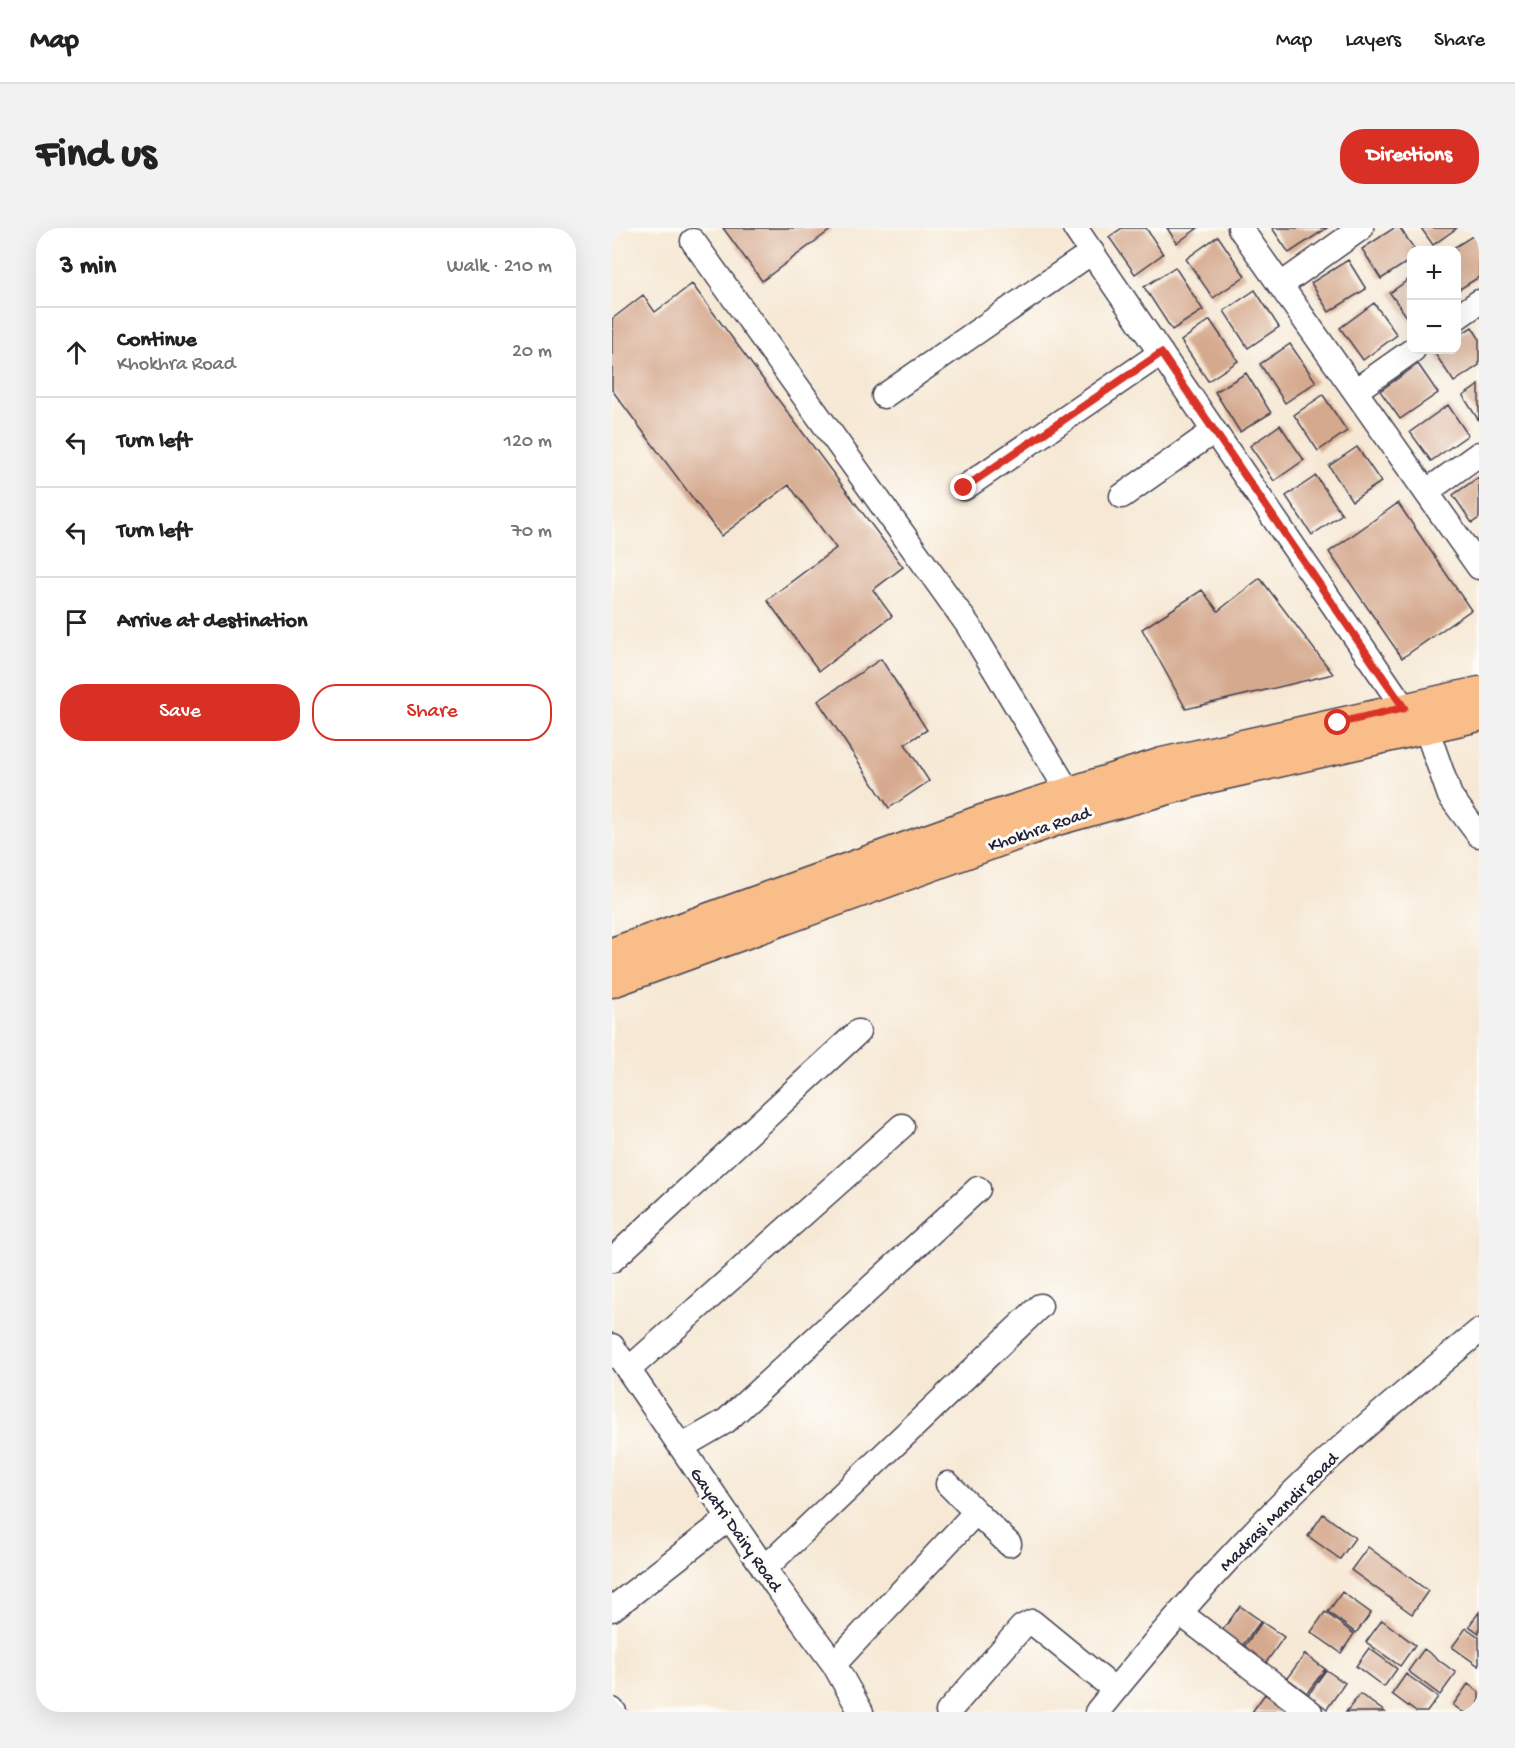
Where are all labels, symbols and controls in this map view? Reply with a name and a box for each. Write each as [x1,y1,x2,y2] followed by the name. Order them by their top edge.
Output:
[30,25,79,58] text: Map
[1276,29,1312,54] text: Map
[1345,29,1401,54] text: Layers
[1434,29,1485,54] text: Share
[1340,129,1479,184] button: Directions
[36,132,156,181] text: Find us
[1407,246,1461,354] map controls
[1407,246,1461,300] button: +
[60,252,116,283] text: 3 min
[447,256,552,279] text: Walk · 210 m
[1407,300,1461,354] button: −
[117,328,197,354] text: Continue
[60,336,93,369] icon: ahead
[512,341,552,364] text: 20 m
[117,354,235,377] text: Khokhra Road
[60,426,93,459] icon: left
[117,429,191,455] text: Turn left
[504,431,552,454] text: 120 m
[950,474,976,500] route end
[60,516,93,549] icon: left
[117,519,191,545] text: Turn left
[511,521,552,544] text: 70 m
[60,606,93,639] icon: arrive
[117,609,307,635] text: Arrive at destination
[60,684,300,741] button: Save
[312,684,552,741] button: Share
[1324,709,1350,735] route start
[986,803,1095,858] street label: Khokhra Road
[1216,1448,1345,1577] street label: Madrasi Mandir Road
[684,1464,786,1598] street label: Gayatri Dairy Road

